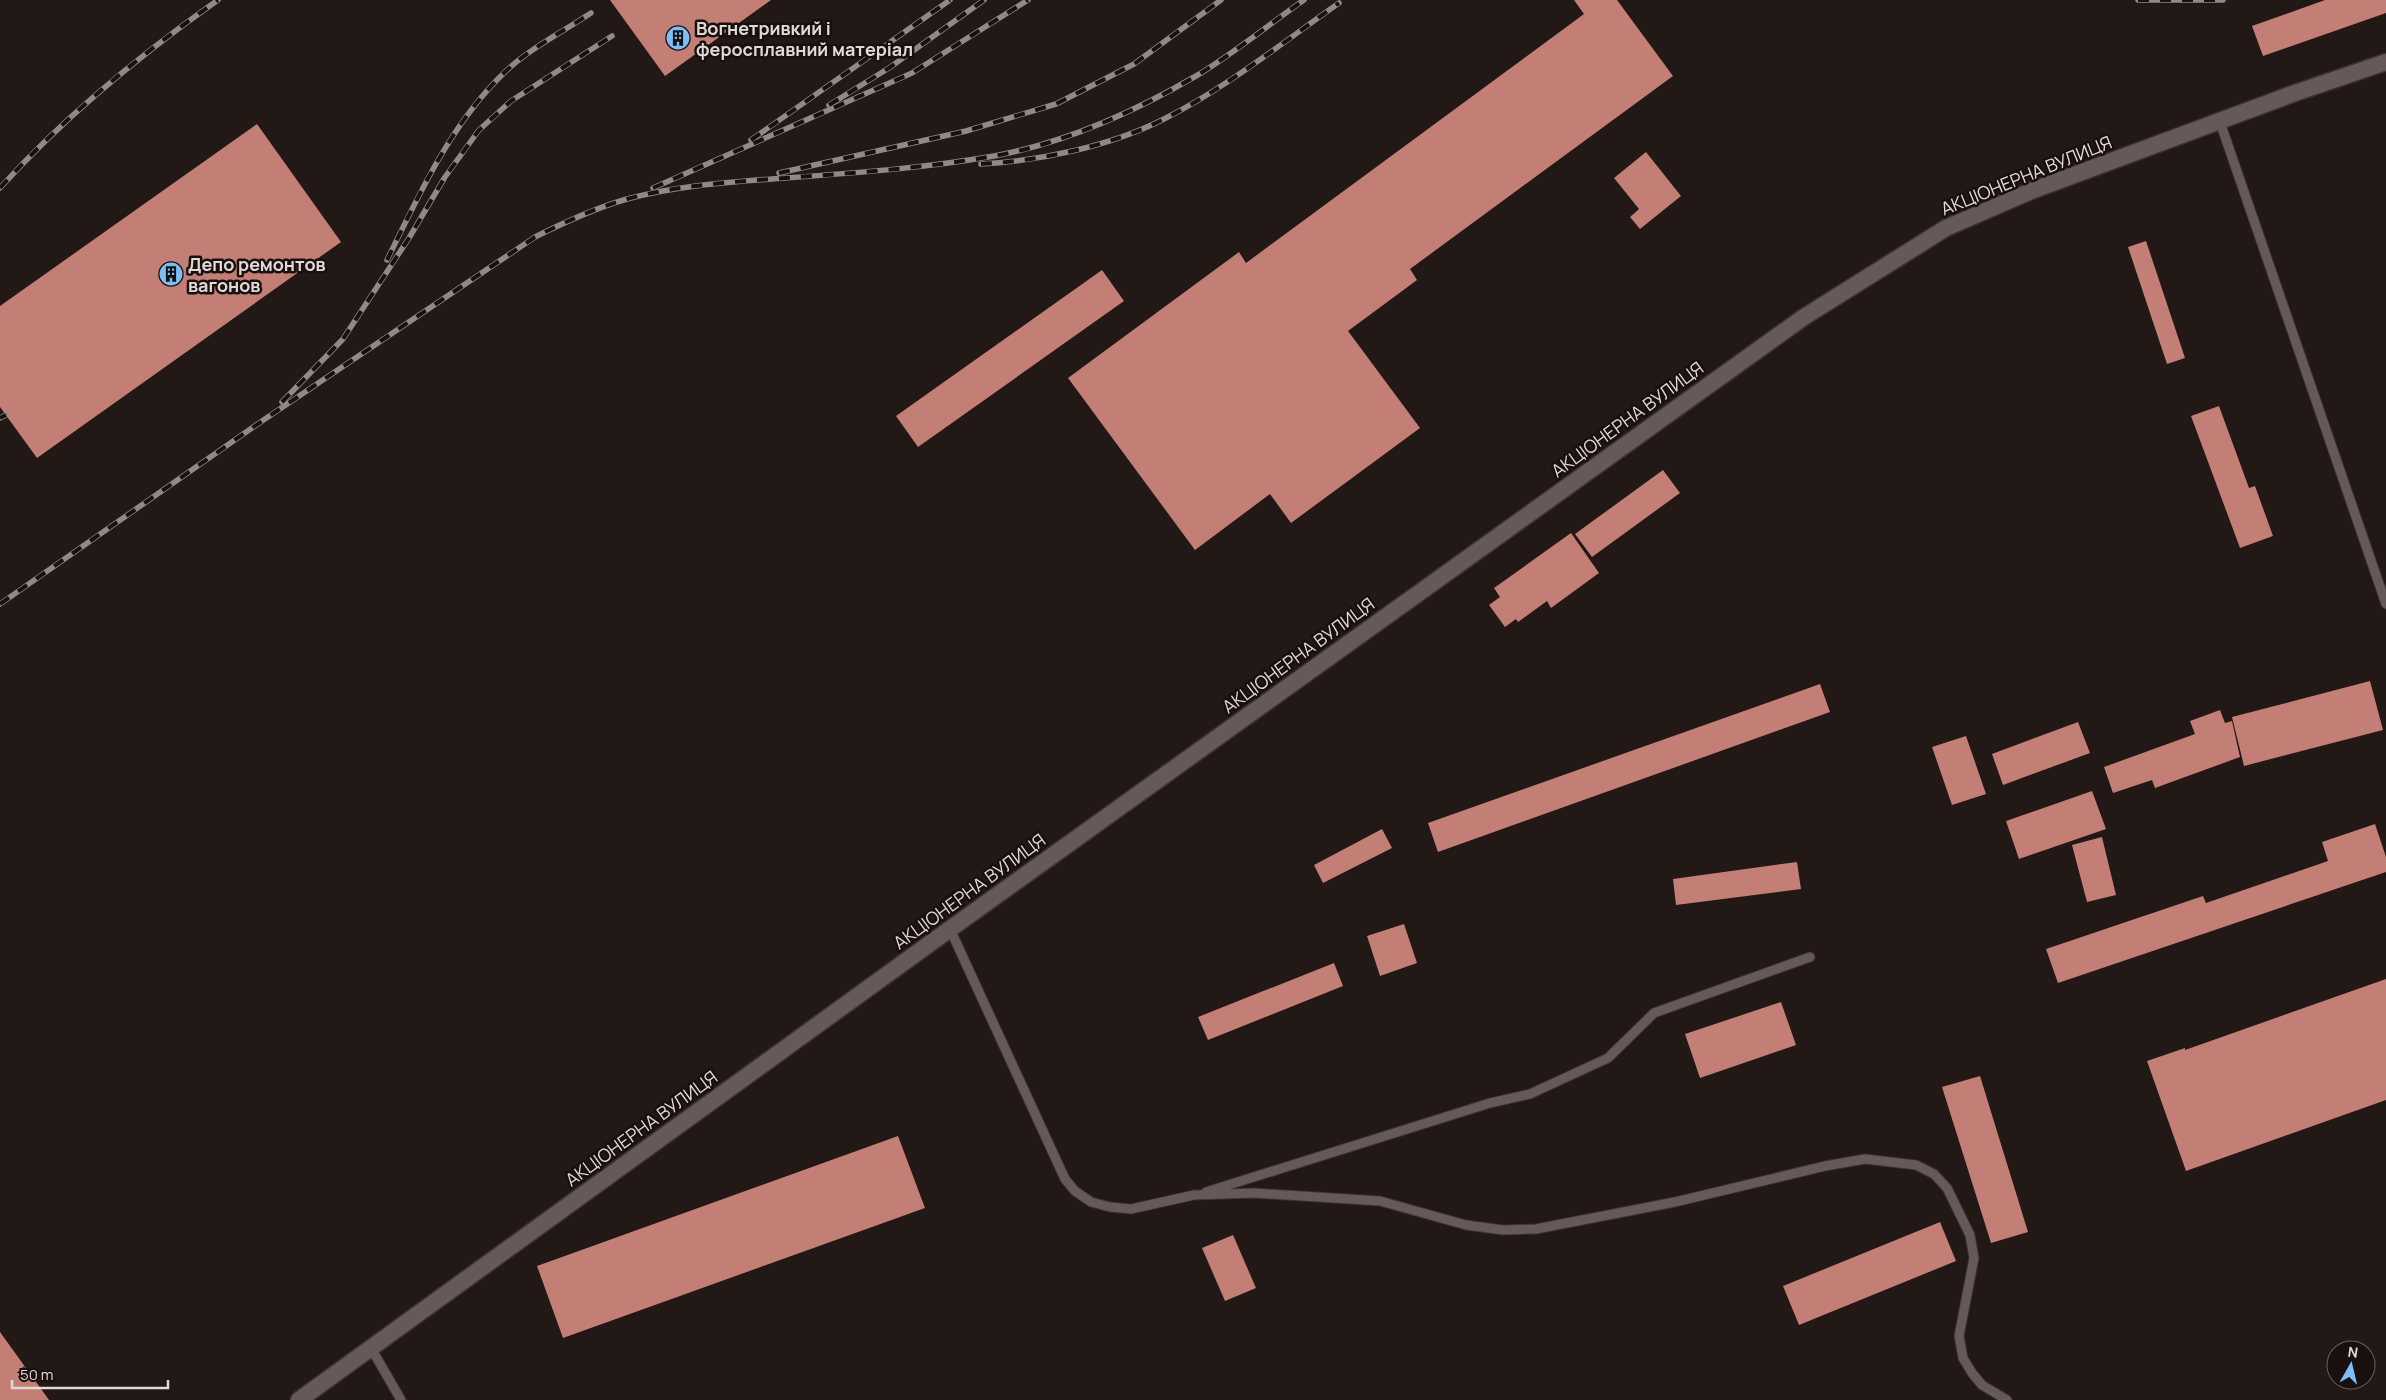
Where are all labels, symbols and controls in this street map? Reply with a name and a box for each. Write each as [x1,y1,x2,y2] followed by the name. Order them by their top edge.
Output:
[696,16,913,61] place label: Вогнетривкий і феросплавний матеріал
[665,25,691,51] building icon: Вогнетривкий і феросплавний матеріал
[1937,130,2115,220] street label: АКЦІОНЕРНА ВУЛИЦЯ
[188,252,326,297] place label: Депо ремонтов вагонов
[158,261,184,287] building icon: Депо ремонтов вагонов
[1546,356,1708,482] street label: АКЦІОНЕРНА ВУЛИЦЯ
[1217,592,1379,718] street label: АКЦІОНЕРНА ВУЛИЦЯ
[888,828,1050,954] street label: АКЦІОНЕРНА ВУЛИЦЯ
[560,1065,722,1191] street label: АКЦІОНЕРНА ВУЛИЦЯ
[2326,1340,2376,1390] north arrow
[2347,1342,2359,1362] text: N
[12,1358,169,1390] scale bar
[20,1364,54,1385] text: 50 m

